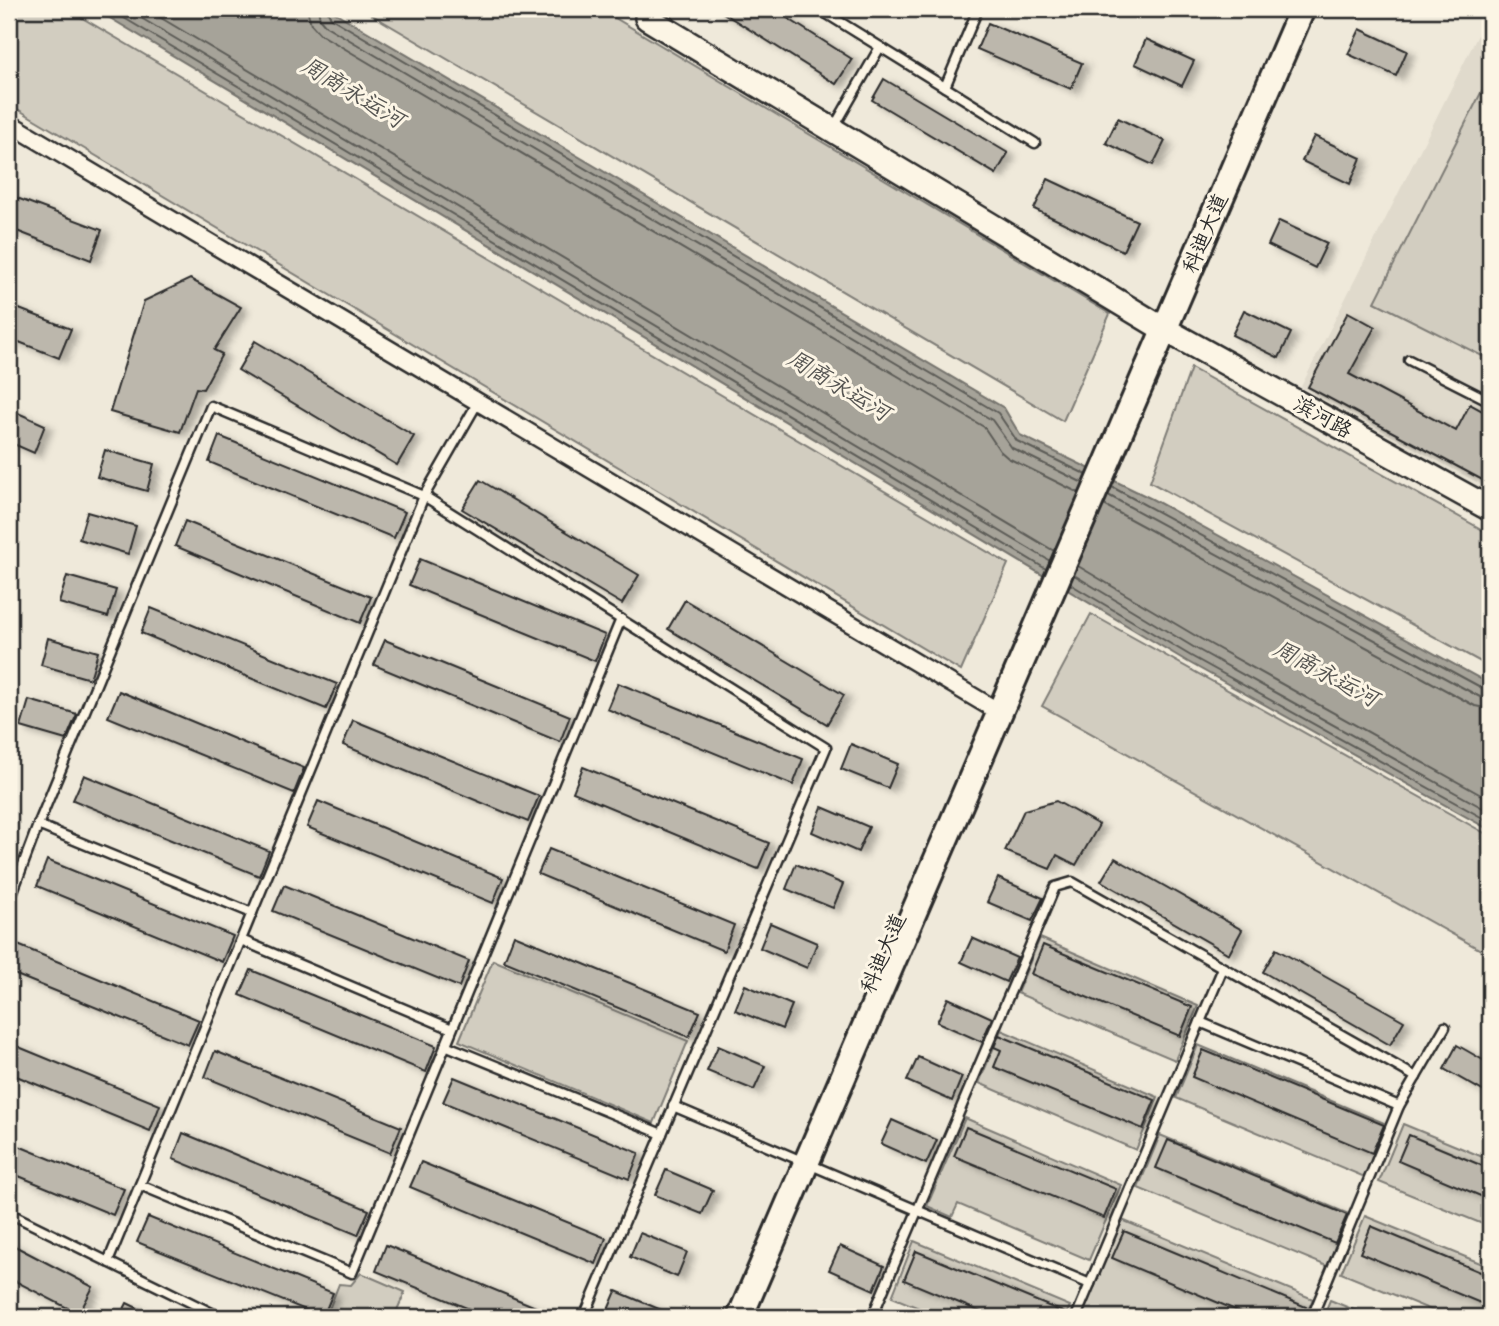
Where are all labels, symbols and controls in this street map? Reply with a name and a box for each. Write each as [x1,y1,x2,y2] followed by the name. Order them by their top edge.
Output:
[295,46,416,137] water label: 周商永运河
[1172,187,1234,277] street label: 科迪大道
[781,339,902,430] water label: 周商永运河
[1289,386,1359,445] street label: 滨河路
[1268,629,1389,716] water label: 周商永运河
[850,907,912,997] street label: 科迪大道

